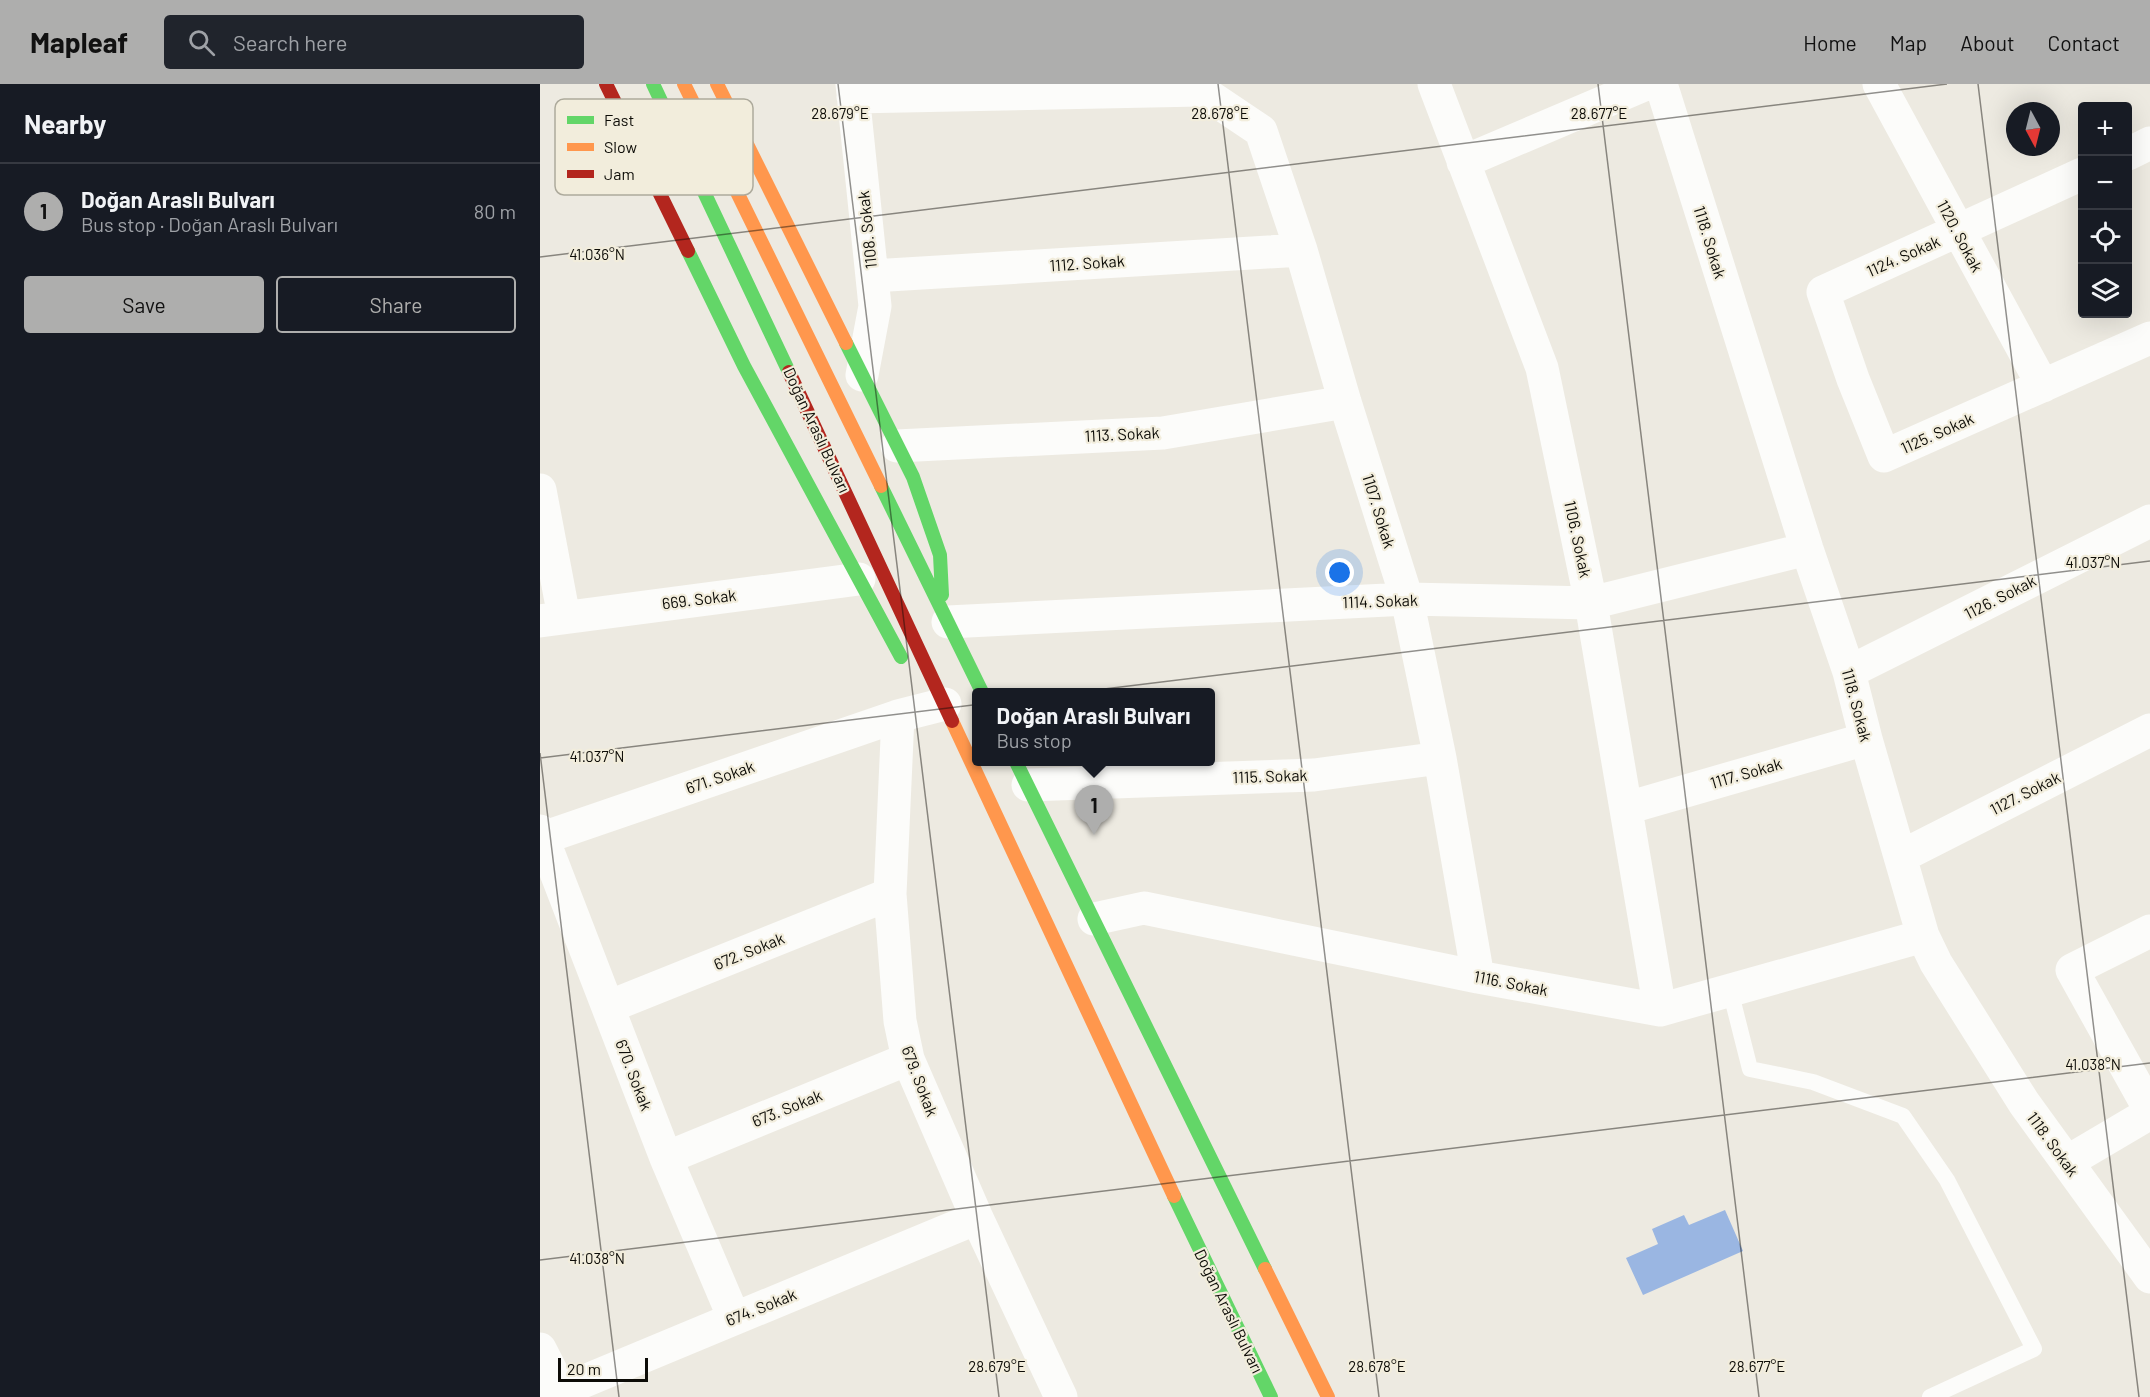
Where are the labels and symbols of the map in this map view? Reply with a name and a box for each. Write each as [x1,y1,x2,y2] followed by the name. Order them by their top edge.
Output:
[555,99,753,195] legend
[2006,102,2060,156] north arrow
[811,104,869,122] text: 28.679°E
[1191,104,1249,122] text: 28.678°E
[1571,104,1627,122] text: 28.677°E
[604,110,634,129] text: Fast
[604,137,637,156] text: Slow
[604,164,635,183] text: Jam
[853,190,880,270] street label: 1108. Sokak
[1934,197,1987,275] street label: 1120. Sokak
[1690,203,1731,281] street label: 1118. Sokak
[1863,231,1942,280] street label: 1124. Sokak
[569,245,625,263] text: 41.036°N
[1049,250,1125,275] street label: 1112. Sokak
[780,364,855,495] street label: Doğan Araslı Bulvarı
[1897,408,1976,457] street label: 1125. Sokak
[1084,422,1160,445] street label: 1113. Sokak
[1359,471,1400,550] street label: 1107. Sokak
[1561,499,1596,579] street label: 1106. Sokak
[2066,553,2120,571] text: 41.037°N
[1325,558,1354,587] your location
[1961,570,2039,623] street label: 1126. Sokak
[661,585,737,612] street label: 669. Sokak
[1342,590,1418,611] street label: 1114. Sokak
[1839,666,1876,744] street label: 1118. Sokak
[570,747,624,765] text: 41.037°N
[1708,753,1784,792] street label: 1117. Sokak
[683,756,757,797] street label: 671. Sokak
[1232,765,1308,786] street label: 1115. Sokak
[1986,767,2063,818] street label: 1127. Sokak
[1074,786,1114,835] pin: 1
[711,928,787,973] street label: 672. Sokak
[1473,966,1550,999] street label: 1116. Sokak
[612,1037,657,1113] street label: 670. Sokak
[898,1043,943,1119] street label: 679. Sokak
[2065,1055,2121,1073] text: 41.038°N
[749,1085,825,1130] street label: 673. Sokak
[2024,1108,2083,1180] street label: 1118. Sokak
[1191,1246,1268,1376] street label: Doğan Araslı Bulvarı
[569,1249,625,1267] text: 41.038°N
[723,1284,799,1329] street label: 674. Sokak
[558,1355,648,1382] scale bar
[968,1357,1026,1375] text: 28.679°E
[1348,1357,1406,1375] text: 28.678°E
[1729,1357,1785,1375] text: 28.677°E

